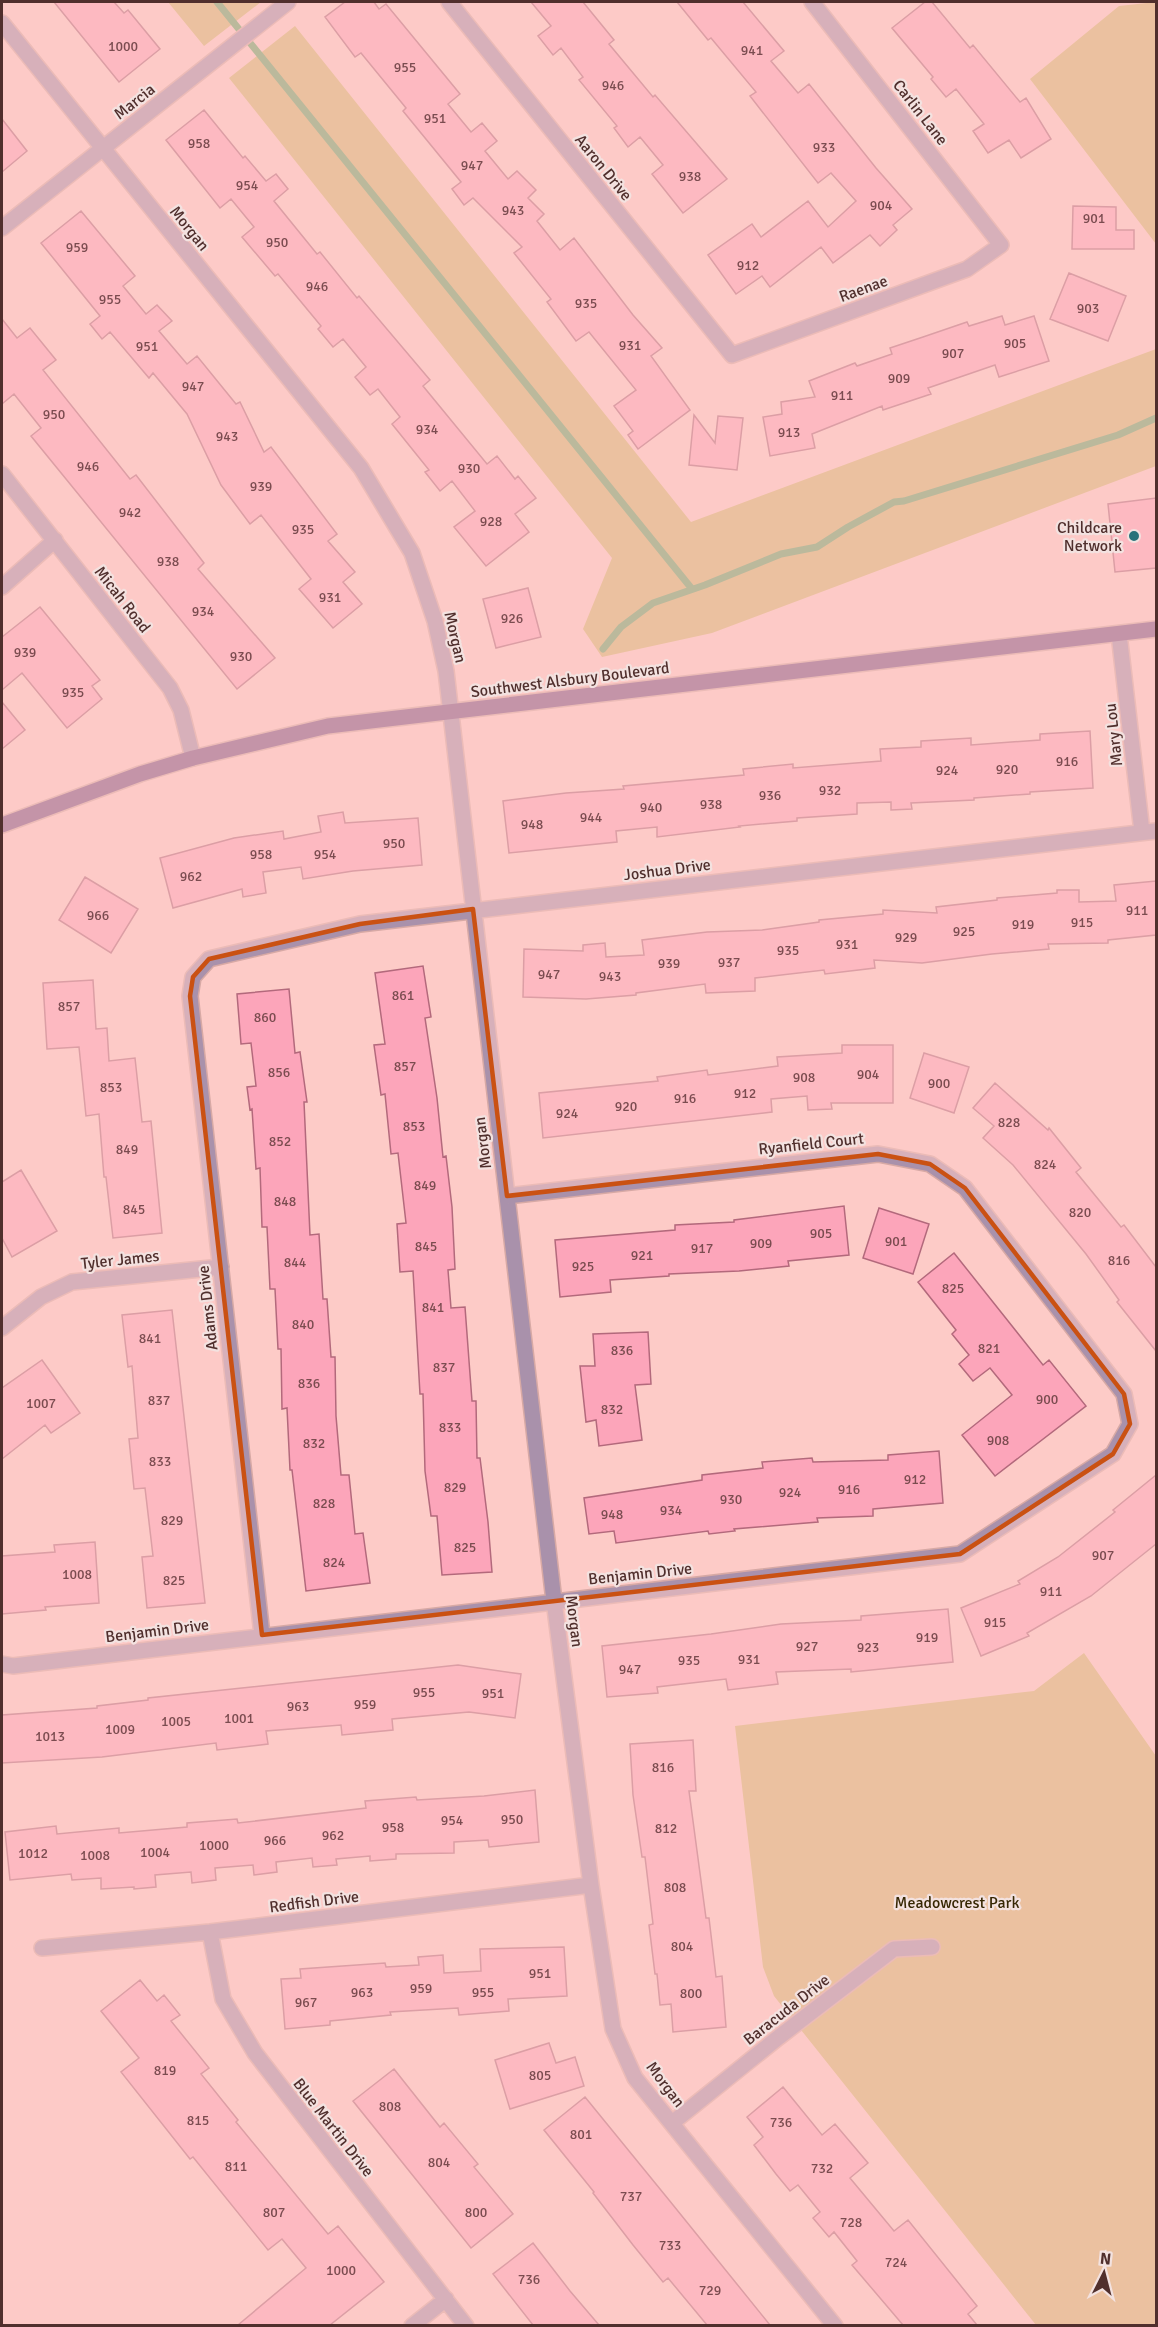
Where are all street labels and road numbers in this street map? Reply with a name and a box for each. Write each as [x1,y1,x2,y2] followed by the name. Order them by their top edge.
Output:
[888,76,952,149] street label: Carlin Lane
[110,80,159,124] street label: Marcia
[570,130,636,205] street label: Aaron Drive
[165,202,213,255] street label: Morgan
[836,271,890,307] street label: Raenae
[90,562,155,637] street label: Micah Road
[439,610,471,665] street label: Morgan
[470,658,671,702] street label: Southwest Alsbury Boulevard
[1101,702,1127,767] street label: Mary Lou
[623,855,712,885] street label: Joshua Drive
[470,1116,496,1170] street label: Morgan
[757,1128,865,1159] street label: Ryanfield Court
[80,1246,160,1274] street label: Tyler James
[194,1264,222,1351] street label: Adams Drive
[587,1559,693,1589] street label: Benjamin Drive
[561,1594,587,1648] street label: Morgan
[104,1615,210,1647] street label: Benjamin Drive
[268,1887,360,1917] street label: Redfish Drive
[740,1970,834,2050] street label: Baracuda Drive
[641,2058,689,2111] street label: Morgan
[288,2074,378,2181] street label: Blue Martin Drive

